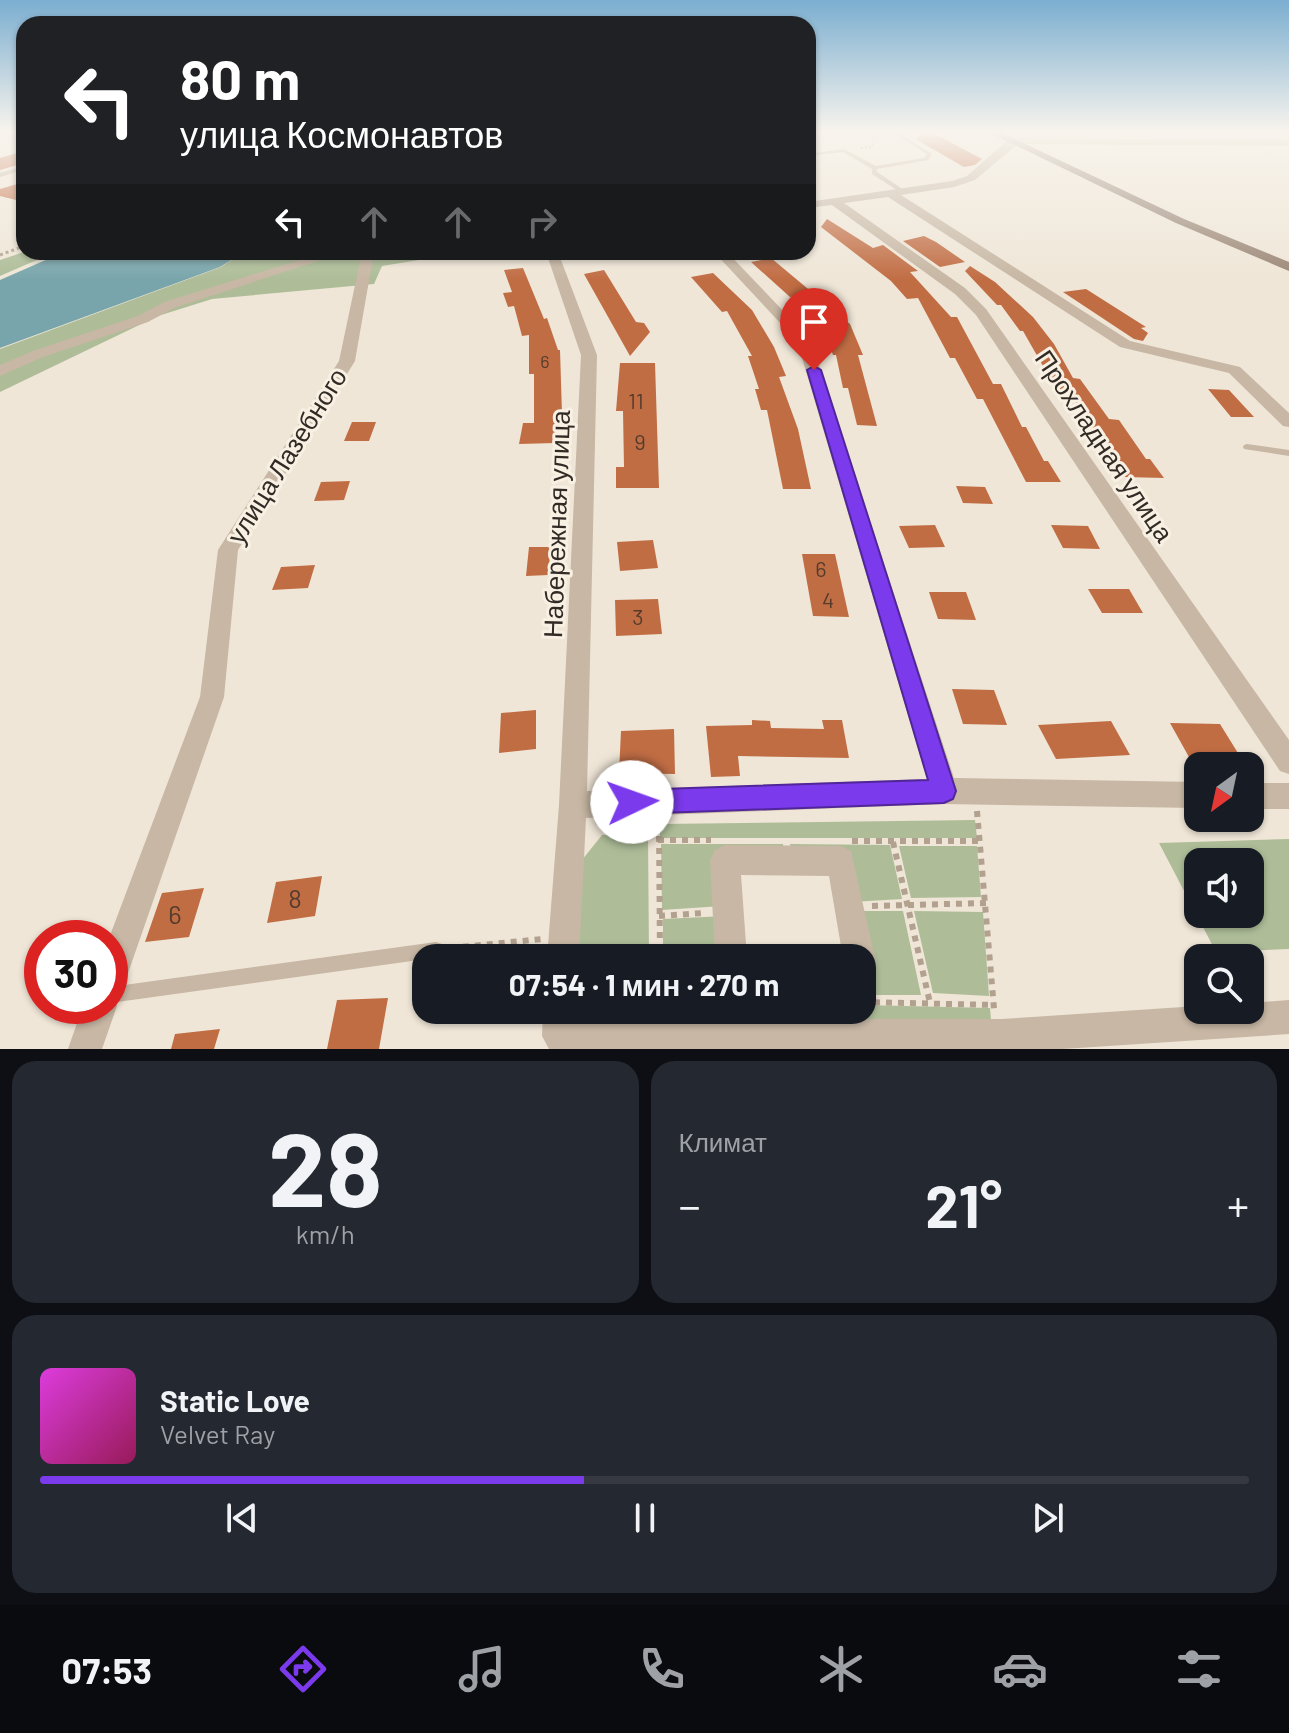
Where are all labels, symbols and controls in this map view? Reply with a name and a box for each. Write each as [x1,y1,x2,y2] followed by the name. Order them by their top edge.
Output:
[180,44,300,111] text: 80 m
[48,48,152,152] icon: left
[180,112,503,155] text: улица Космонавтов
[268,200,312,244] icon: left
[352,200,396,244] icon: ahead
[436,200,480,244] icon: ahead
[520,200,564,244] icon: right
[780,288,848,370] pin
[792,300,836,344] icon: arrive
[1030,343,1181,547] street label: Прохладная улица
[540,350,550,372] house number: 6
[219,362,352,549] street label: улица Лазебного
[628,387,644,413] house number: 11
[536,409,575,638] street label: Набережная улица
[634,428,646,454] house number: 9
[815,555,827,581] house number: 6
[822,586,834,612] house number: 4
[632,603,644,629] house number: 3
[1184,752,1264,832] north arrow
[1184,752,1264,1024] map controls
[590,760,674,844] position arrow
[1184,848,1264,928] button: sound
[288,882,302,913] house number: 8
[168,898,182,929] house number: 6
[24,920,128,1024] speed limit sign: 30
[1184,944,1264,1024] button: search
[509,966,779,1002] text: 07:54 · 1 мин · 270 m
[268,1103,383,1228] text: 28
[679,1126,767,1157] text: Климат
[925,1168,1002,1240] text: 21°
[679,1178,701,1231] text: −
[1227,1178,1249,1231] text: +
[296,1218,355,1249] text: km/h
[160,1382,310,1418] text: Static Love
[160,1418,275,1449] text: Velvet Ray
[220,1496,264,1540] icon: previous
[623,1496,667,1540] icon: pause
[1026,1496,1070,1540] icon: next
[275,1641,331,1697] icon: directions
[454,1641,510,1697] icon: music
[634,1641,690,1697] icon: phone
[813,1641,869,1697] icon: climate
[992,1641,1048,1697] icon: car
[1171,1641,1227,1697] icon: filters
[62,1648,152,1691] text: 07:53

